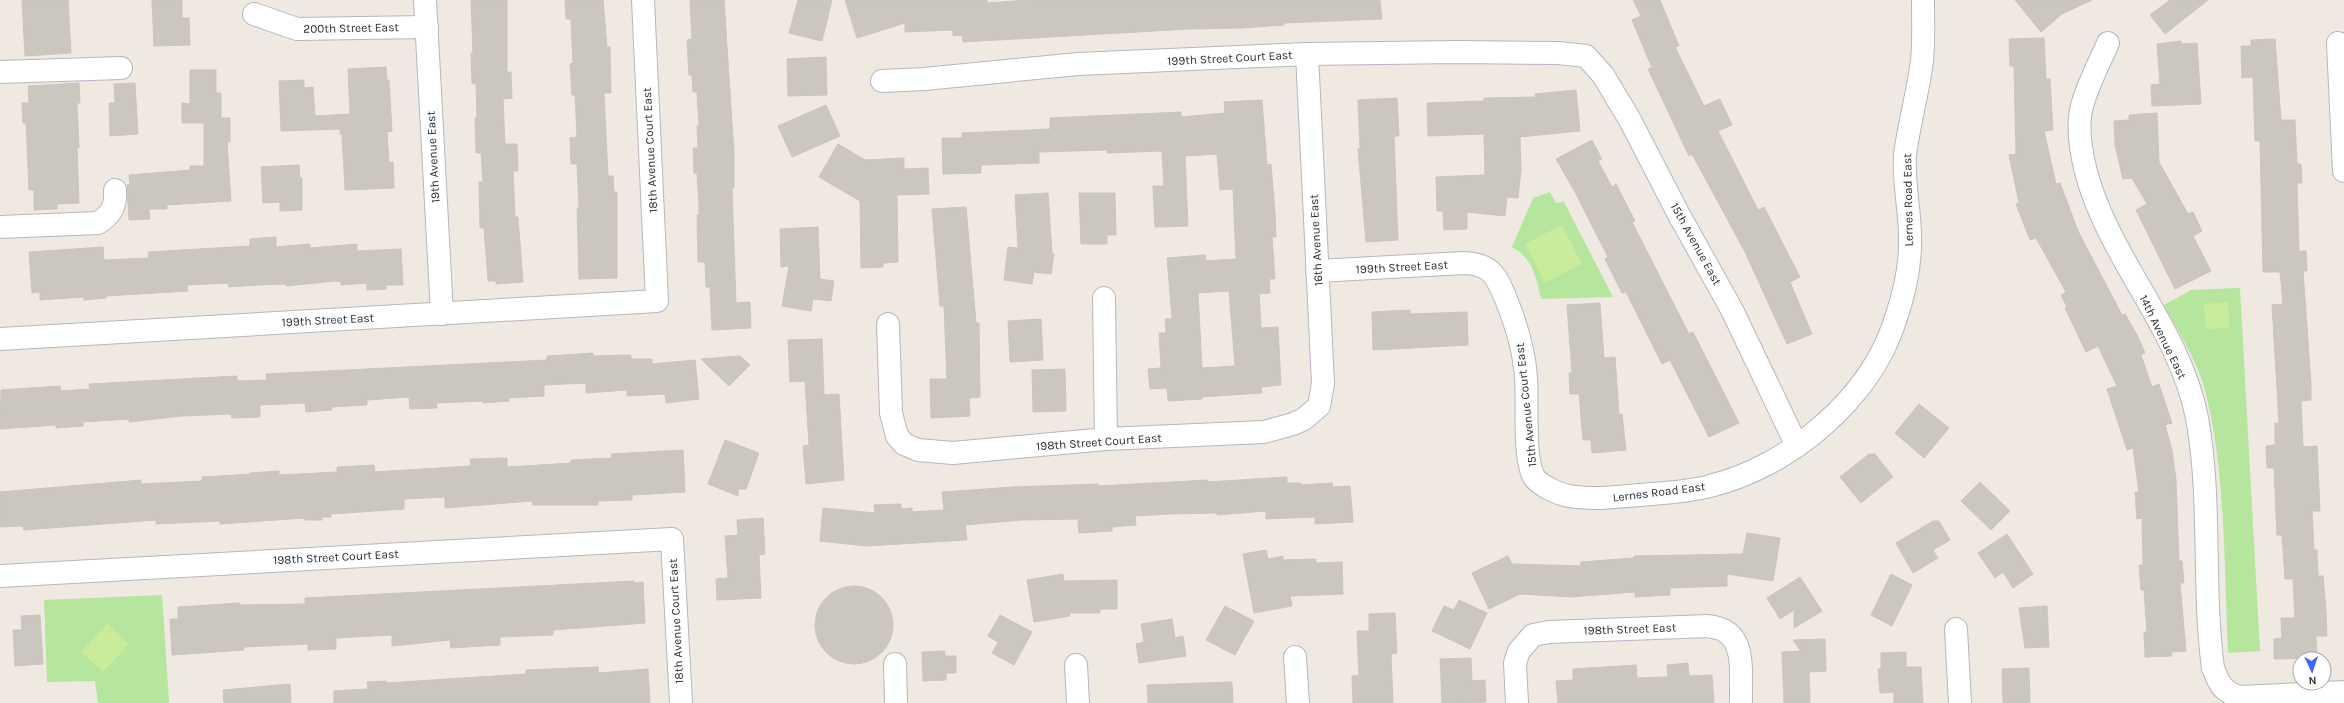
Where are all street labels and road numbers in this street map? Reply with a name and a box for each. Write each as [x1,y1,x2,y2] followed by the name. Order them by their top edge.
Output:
[303,20,399,36] street label: 200th Street East
[1167,48,1293,68] street label: 199th Street Court East
[640,87,660,213] street label: 18th Avenue Court East
[424,110,442,203] street label: 19th Avenue East
[1900,153,1916,247] street label: Lernes Road East
[1307,193,1325,286] street label: 16th Avenue East
[1668,200,1725,288] street label: 15th Avenue East
[1355,258,1449,276] street label: 199th Street East
[2137,293,2190,382] street label: 14th Avenue East
[281,311,375,329] street label: 199th Street East
[1512,342,1539,468] street label: 15th Avenue Court East
[1036,431,1163,453] street label: 198th Street Court East
[1612,479,1707,505] street label: Lernes Road East
[273,547,400,567] street label: 198th Street Court East
[666,558,686,684] street label: 18th Avenue Court East
[1583,620,1677,638] street label: 198th Street East

